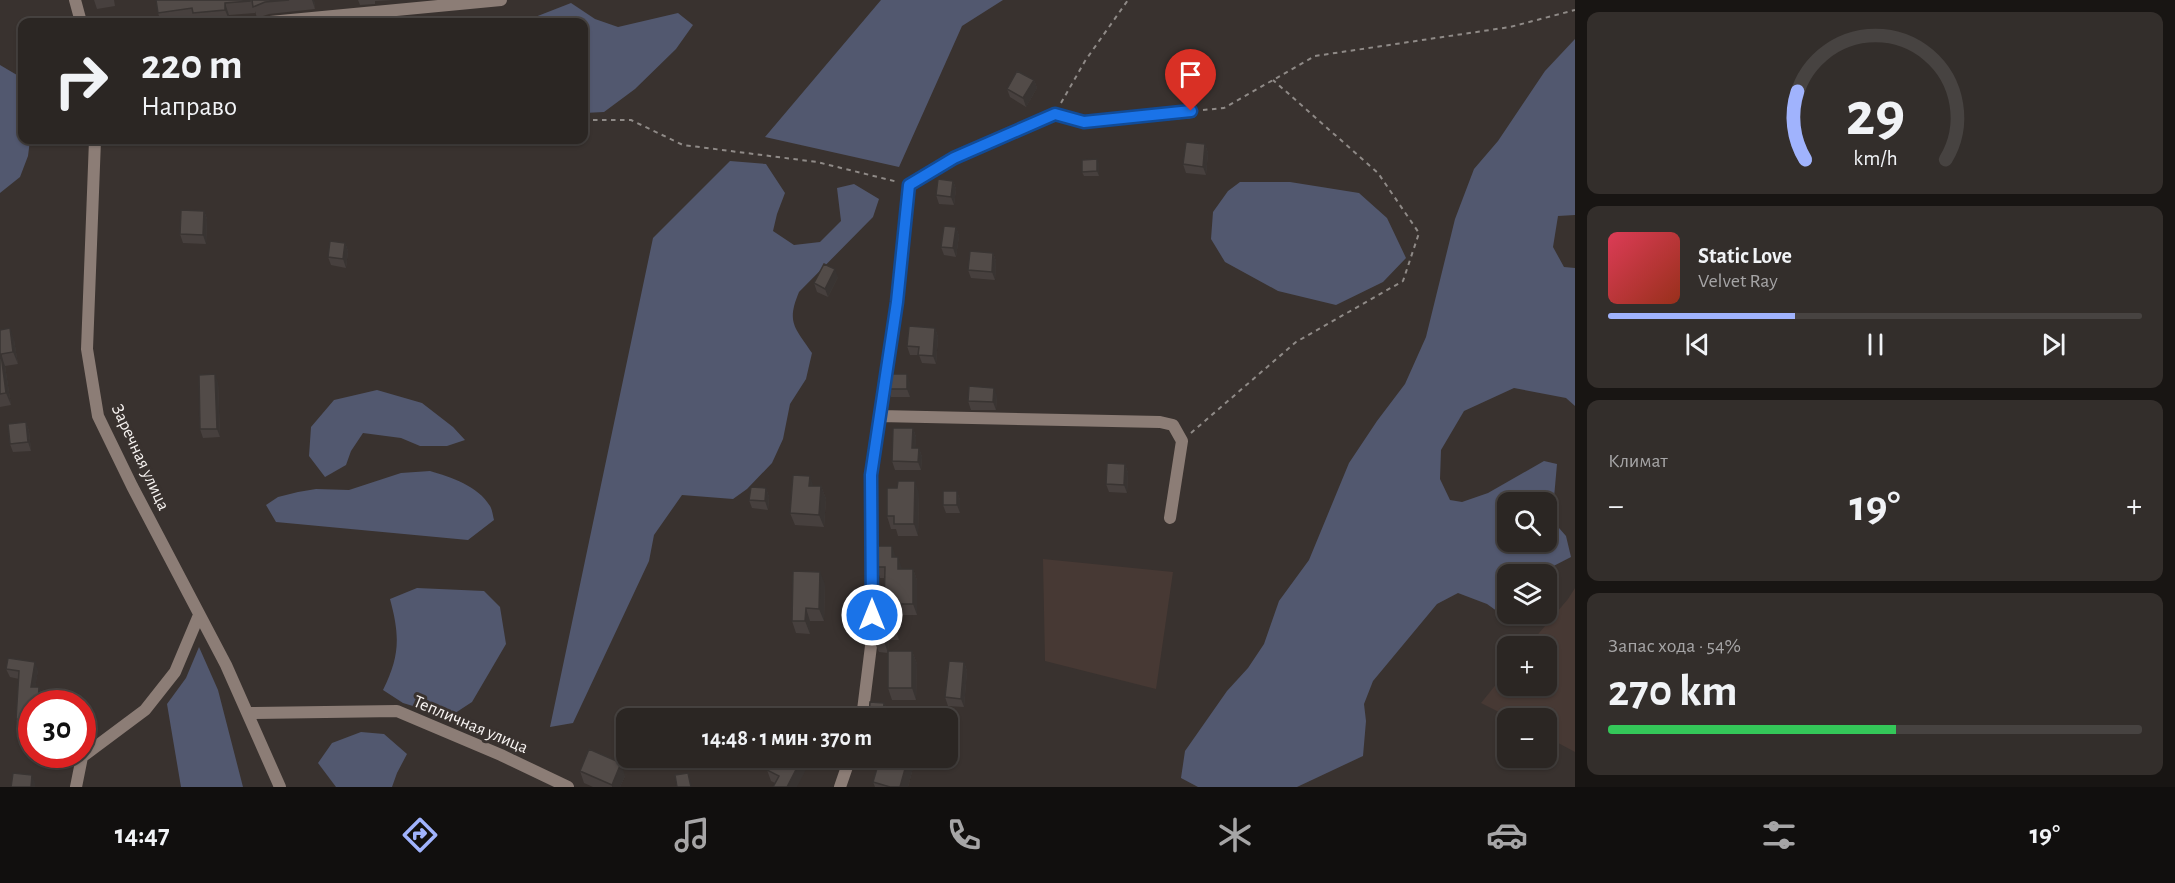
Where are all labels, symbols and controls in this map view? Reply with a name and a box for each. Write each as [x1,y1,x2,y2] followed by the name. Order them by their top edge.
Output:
[42,42,120,120] icon: right
[141,44,243,86] text: 220 m
[1165,49,1216,111] pin
[1174,58,1207,91] icon: arrive
[1845,84,1905,146] text: 29
[141,93,237,120] text: Направо
[1853,148,1897,169] text: km/h
[1698,245,1792,267] text: Static Love
[1698,271,1778,291] text: Velvet Ray
[1681,328,1714,361] icon: previous
[1859,328,1892,361] icon: pause
[2037,328,2070,361] icon: next
[108,402,173,513] street label: Заречная улица
[1608,451,1668,471] text: Климат
[1849,484,1901,529] text: 19°
[1608,490,1624,523] text: −
[2126,490,2142,523] text: +
[1497,492,1557,768] map controls
[1497,492,1557,552] button: search
[1497,564,1557,624] button: layers
[840,583,904,647] position arrow
[1497,636,1557,696] button: +
[1608,636,1741,656] text: Запас хода · 54%
[1608,669,1737,714] text: 270 km
[18,690,96,768] speed limit sign: 30
[411,693,531,757] street label: Тепличная улица
[1497,708,1557,768] button: −
[702,727,872,749] text: 14:48 · 1 мин · 370 m
[399,814,441,856] icon: directions
[671,814,713,856] icon: music
[943,814,985,856] icon: phone
[1214,814,1256,856] icon: climate
[1486,814,1528,856] icon: car
[1758,814,1800,856] icon: filters
[115,821,170,848] text: 14:47
[2029,821,2060,848] text: 19°

